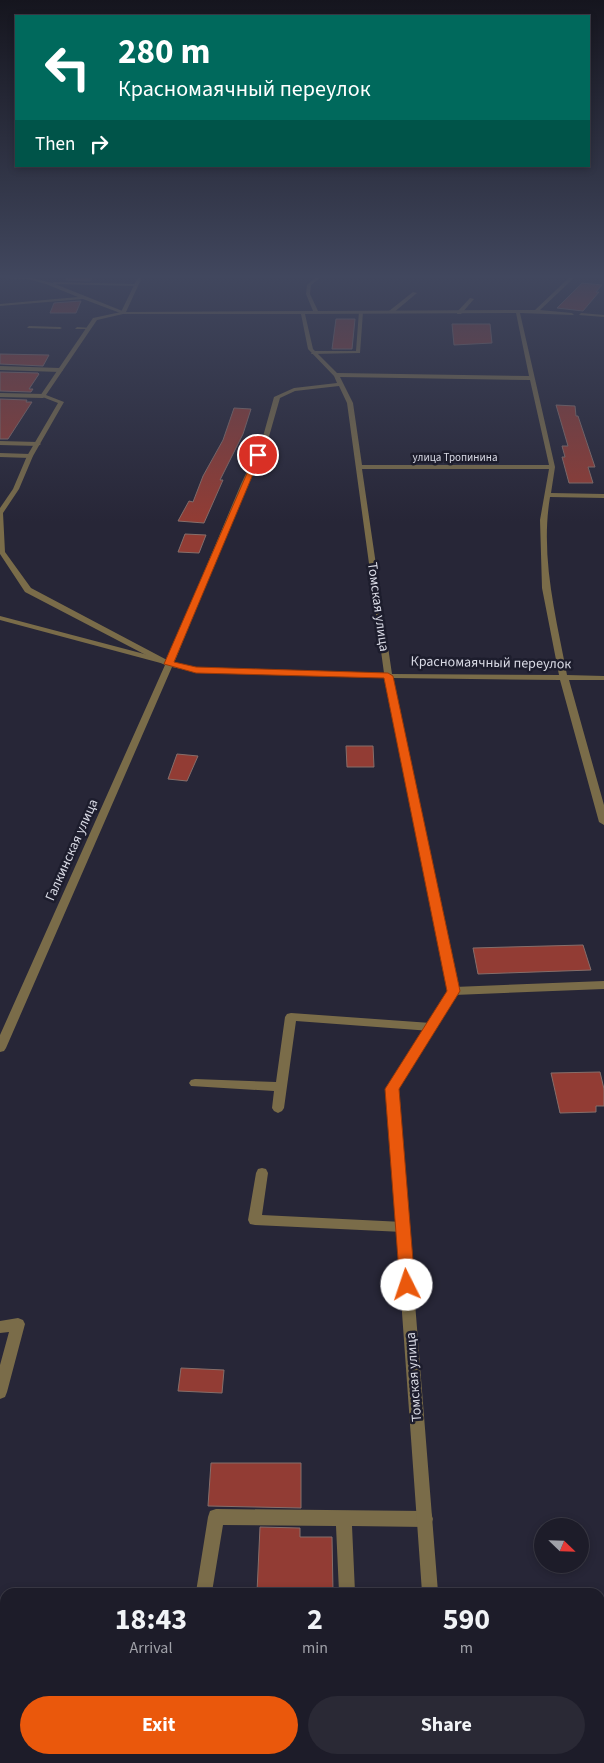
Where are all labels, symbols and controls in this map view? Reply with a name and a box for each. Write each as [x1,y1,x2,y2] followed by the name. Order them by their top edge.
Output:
[118,27,210,77] text: 280 m
[35,35,100,100] icon: left
[118,73,371,105] text: Красномаячный переулок
[85,130,113,158] icon: right
[35,131,75,158] text: Then
[237,434,279,476] pin
[244,441,272,469] icon: arrive
[413,450,497,465] street label: улица Тропинина
[362,561,394,653] street label: Томская улица
[410,652,572,674] street label: Красномаячный переулок
[41,796,103,904] street label: Галкинская улица
[380,1258,432,1310] position arrow
[401,1331,427,1423] street label: Томская улица
[534,1518,589,1572] north arrow
[534,1518,589,1573] map controls
[115,1598,187,1641] text: 18:43
[307,1598,323,1641] text: 2
[443,1598,490,1641] text: 590
[129,1637,172,1659] text: Arrival
[302,1637,328,1659] text: min
[460,1637,473,1659] text: m
[20,1696,298,1754] button: Exit
[308,1696,585,1754] button: Share

